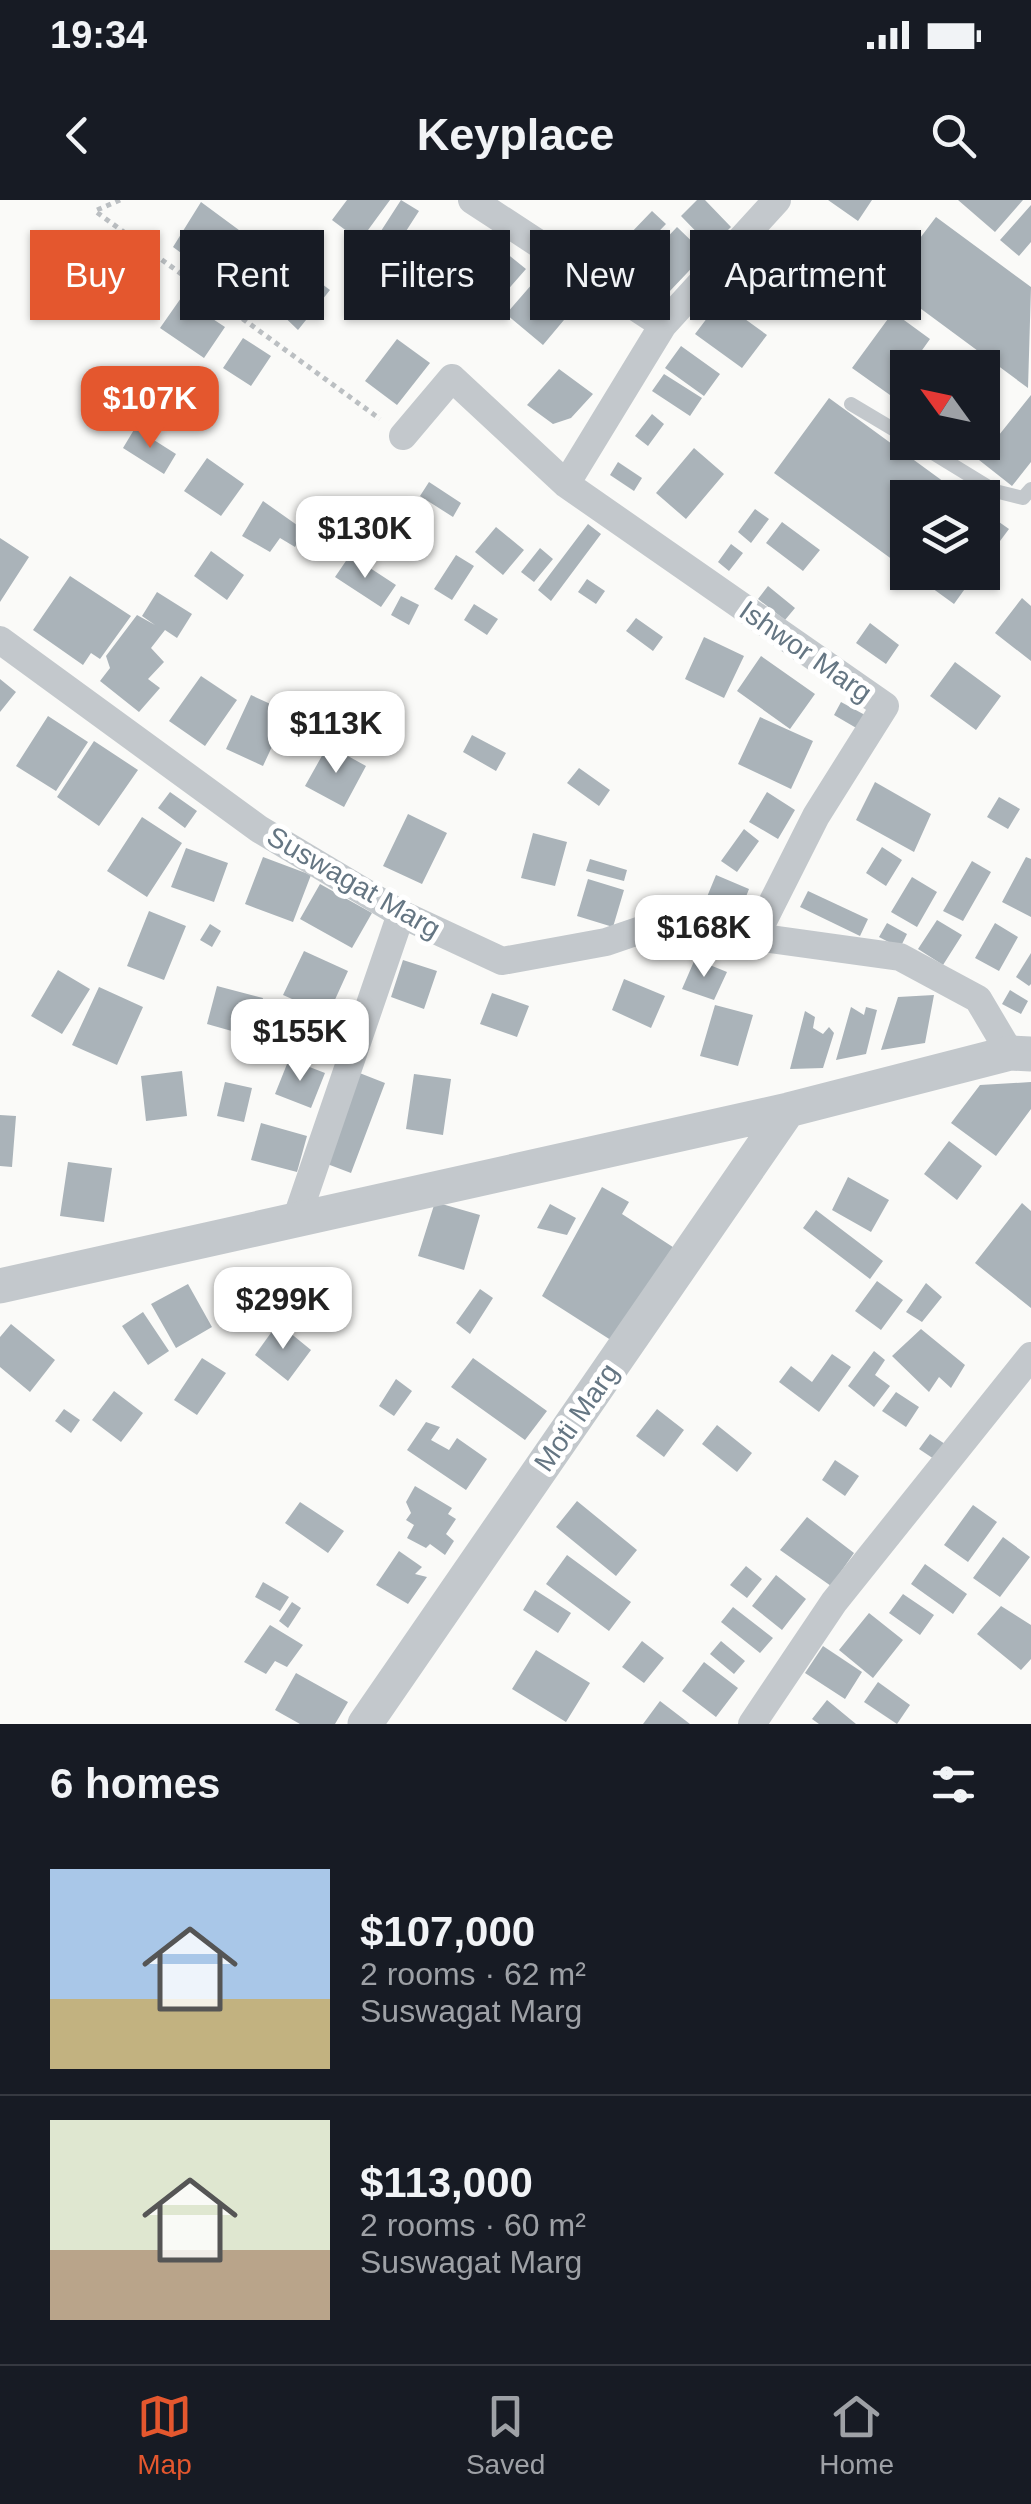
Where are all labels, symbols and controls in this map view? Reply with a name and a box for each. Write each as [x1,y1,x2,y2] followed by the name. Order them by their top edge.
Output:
[50,14,147,56] text: 19:34
[50,108,105,163] icon: back
[926,108,981,163] icon: search
[417,109,614,160] text: Keyplace
[30,230,160,320] chip: Buy
[180,230,324,320] chip: Rent
[344,230,510,320] chip: Filters
[530,230,670,320] chip: New
[690,230,921,320] chip: Apartment
[890,350,1000,460] north arrow
[890,350,1000,590] map controls
[80,366,220,451] pin: $107K
[103,380,197,416] text: $107K
[890,480,1000,590] button: layers
[295,496,435,581] pin: $130K
[318,510,412,546] text: $130K
[734,595,878,708] street label: Ishwor Marg
[266,691,406,776] pin: $113K
[290,705,382,741] text: $113K
[262,820,446,944] street label: Suswagat Marg
[634,895,774,980] pin: $168K
[657,909,751,945] text: $168K
[230,999,370,1084] pin: $155K
[253,1013,347,1049] text: $155K
[213,1267,353,1352] pin: $299K
[236,1281,330,1317] text: $299K
[528,1357,625,1477] street label: Moti Marg
[926,1757,981,1812] icon: filters
[50,1760,220,1807] text: 6 homes
[360,1908,535,1955] text: $107,000
[130,1909,250,2029] icon: home
[360,1956,586,1992] text: 2 rooms · 62 m²
[360,1993,582,2029] text: Suswagat Marg
[360,2159,533,2206] text: $113,000
[130,2160,250,2280] icon: home
[360,2207,586,2243] text: 2 rooms · 60 m²
[360,2244,582,2280] text: Suswagat Marg
[137,2389,192,2481] tab: Map
[466,2389,545,2481] tab: Saved
[819,2389,894,2481] tab: Home

